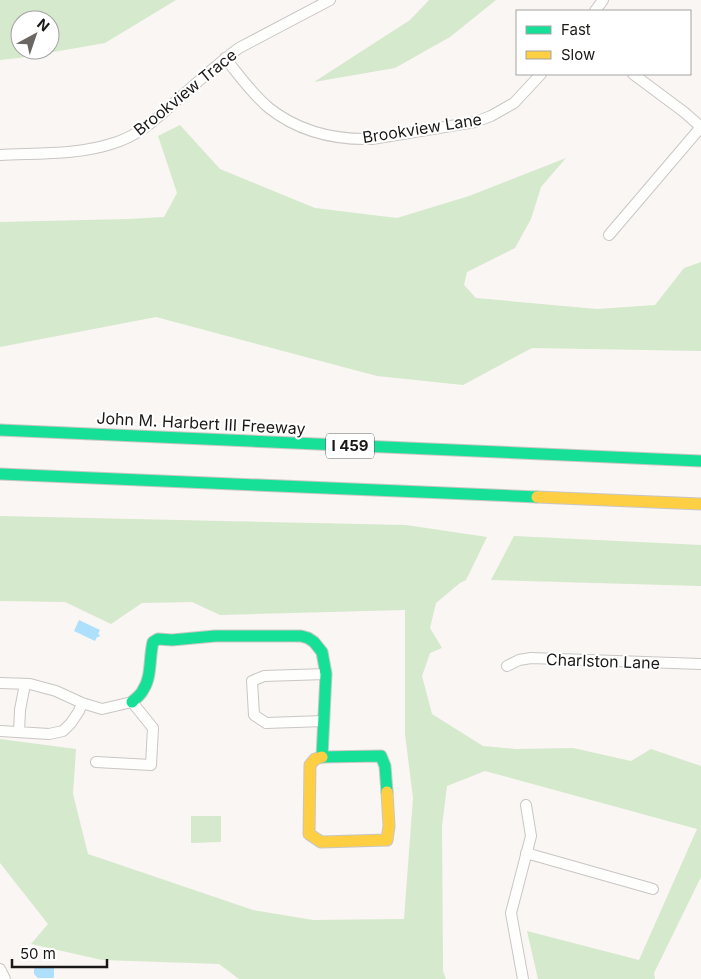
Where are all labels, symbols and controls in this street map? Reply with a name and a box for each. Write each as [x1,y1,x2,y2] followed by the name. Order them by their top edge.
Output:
[10,10,60,60] north arrow
[516,10,691,75] legend
[34,15,53,35] text: N
[561,20,591,39] text: Fast
[130,44,240,140] street label: Brookview Trace
[561,45,595,64] text: Slow
[361,109,483,147] street label: Brookview Lane
[96,408,306,438] street label: John M. Harbert III Freeway
[326,434,374,458] road number: I 459
[546,649,660,673] street label: Charlston Lane
[12,936,108,968] scale bar
[20,944,56,963] text: 50 m

